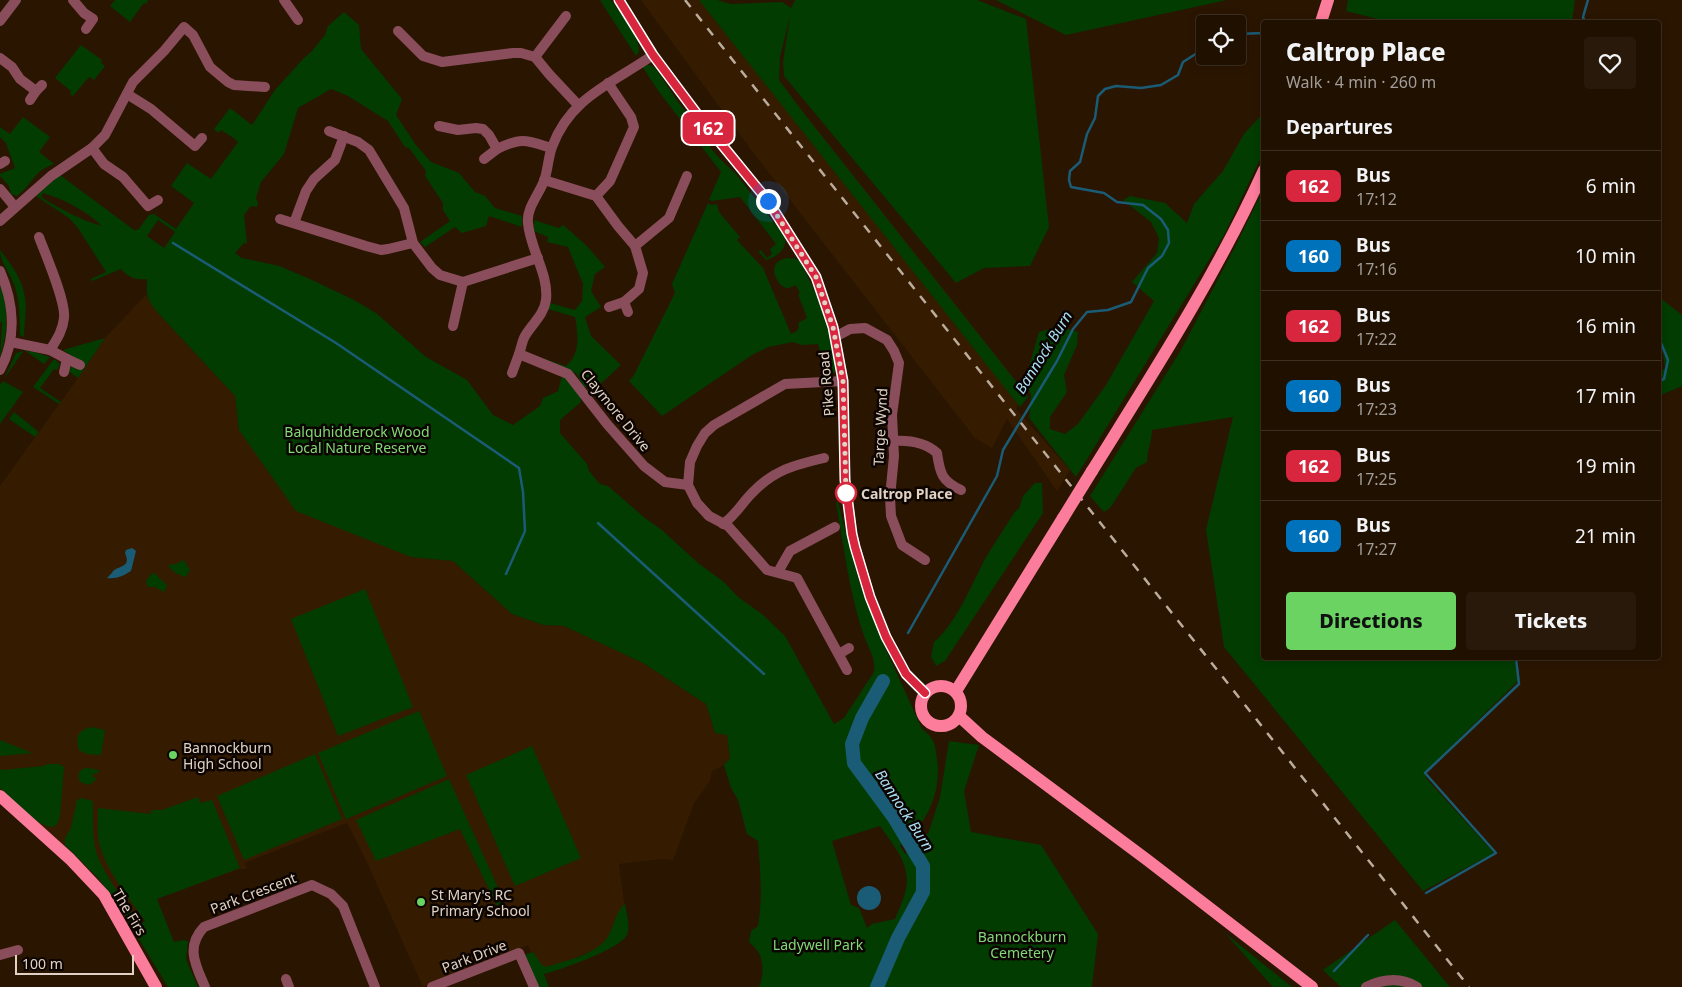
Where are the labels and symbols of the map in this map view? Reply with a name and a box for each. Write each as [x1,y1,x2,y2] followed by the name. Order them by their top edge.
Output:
[679,112,737,144] line badge: 162
[756,189,781,214] your location
[1010,307,1076,397] water label: Bannock Burn
[814,351,838,417] street label: Pike Road
[577,365,655,455] street label: Claymore Drive
[868,388,892,466] street label: Targe Wynd
[284,422,430,457] park label: Balquhidderock Wood Local Nature Reserve
[835,482,857,504] marker: Caltrop Place
[861,484,953,503] place label: Caltrop Place
[183,738,272,773] place label: Bannockburn High School
[167,749,179,761] marker: Bannockburn High School
[871,765,939,855] water label: Bannock Burn
[207,868,299,918] street label: Park Crescent
[109,885,152,939] street label: The Firs
[431,885,530,920] place label: St Mary's RC Primary School
[415,896,427,908] marker: St Mary's RC Primary School
[978,927,1066,962] park label: Bannockburn Cemetery
[439,935,509,977] street label: Park Drive
[773,935,864,954] park label: Ladywell Park
[15,952,134,975] scale bar

